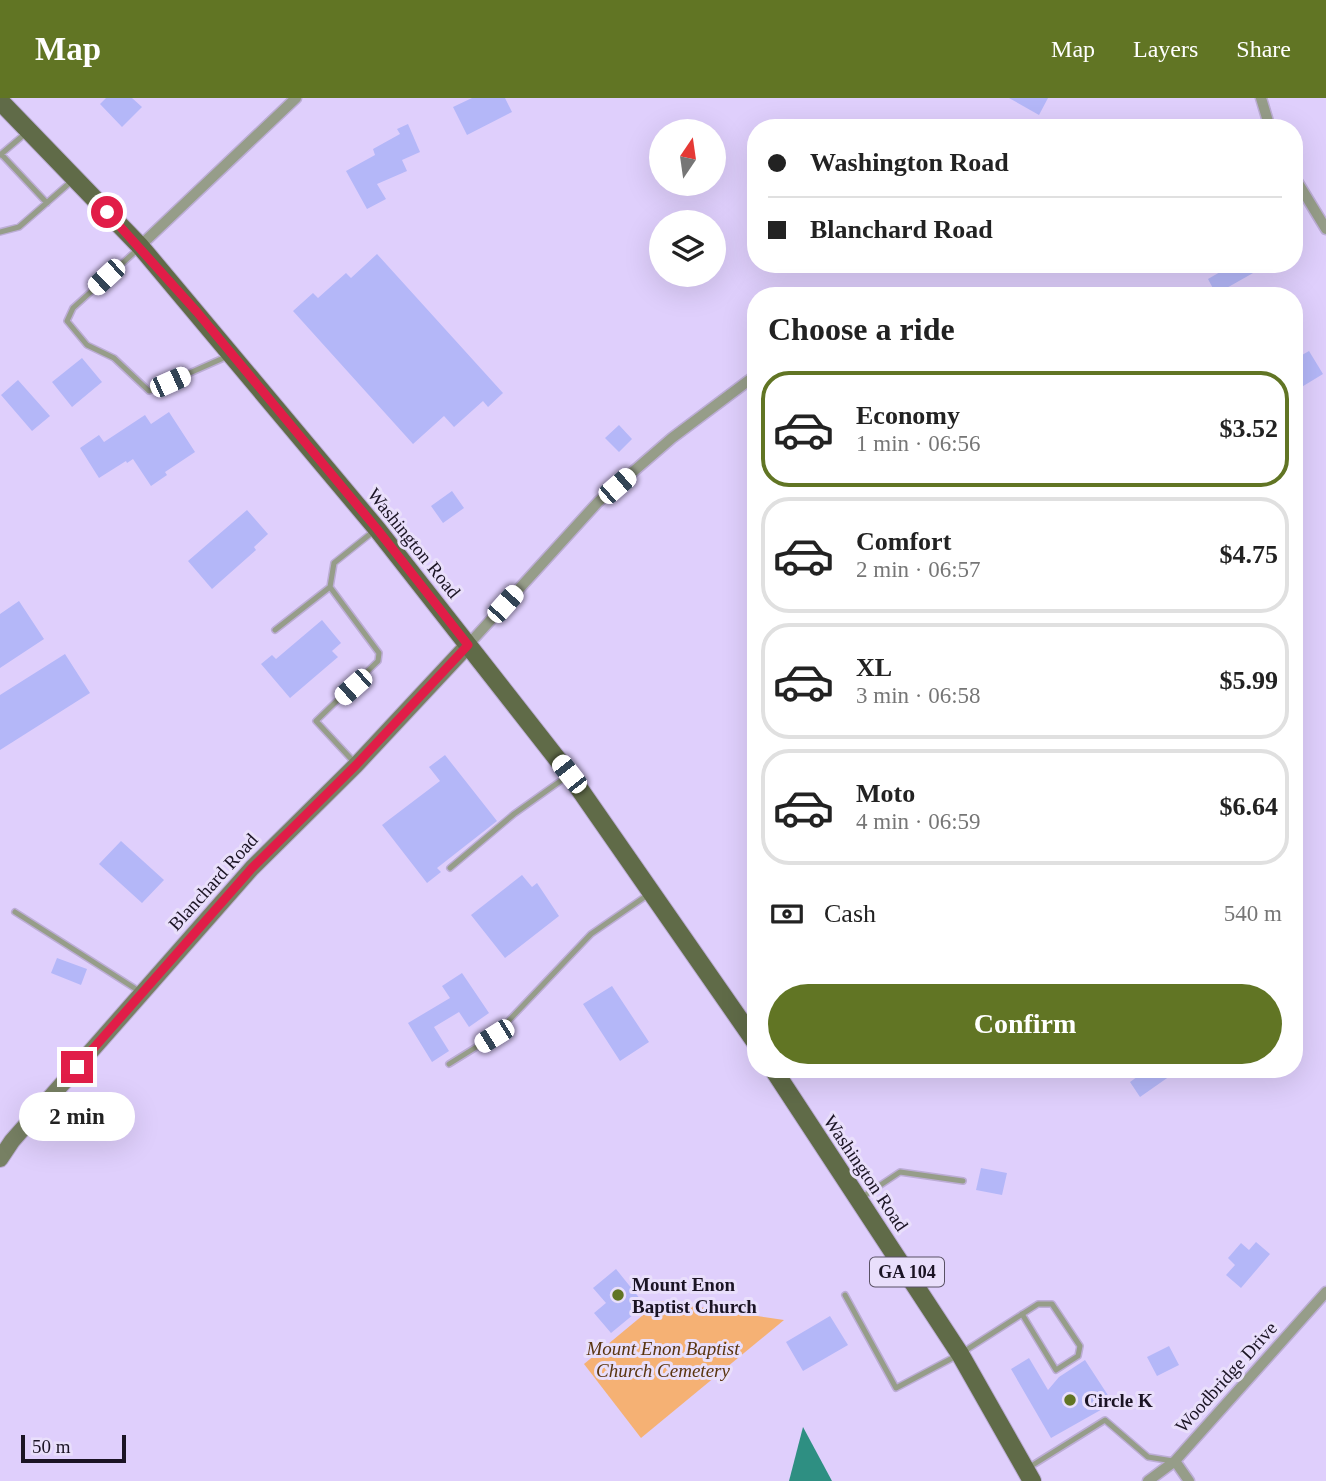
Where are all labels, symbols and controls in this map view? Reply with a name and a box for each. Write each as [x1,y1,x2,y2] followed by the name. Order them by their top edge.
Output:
[35,31,101,67] text: Map
[1051,36,1095,62] text: Map
[1133,36,1198,62] text: Layers
[1236,36,1291,62] text: Share
[649,119,726,196] north arrow
[649,119,726,287] map controls
[810,148,1009,177] text: Washington Road
[91,196,123,228] route start
[649,210,726,287] button: layers
[810,215,993,244] text: Blanchard Road
[84,255,129,299] car
[768,311,955,347] text: Choose a ride
[147,364,194,400] car
[772,398,835,461] icon: car
[856,401,960,430] text: Economy
[1220,414,1278,443] text: $3.52
[856,431,981,456] text: 1 min · 06:56
[595,464,640,508] car
[363,484,465,603] street label: Washington Road
[772,524,835,587] icon: car
[856,527,951,556] text: Comfort
[1220,540,1278,569] text: $4.75
[856,557,981,582] text: 2 min · 06:57
[484,581,527,627] car
[772,650,835,713] icon: car
[856,653,892,682] text: XL
[331,665,376,709] car
[1220,666,1278,695] text: $5.99
[856,683,981,708] text: 3 min · 06:58
[548,751,591,797] car
[772,776,835,839] icon: car
[856,779,915,808] text: Moto
[1220,792,1278,821] text: $6.64
[856,809,981,834] text: 4 min · 06:59
[164,829,262,935] street label: Blanchard Road
[768,895,806,933] icon: cash
[824,899,876,928] text: Cash
[1224,901,1282,926] text: 540 m
[768,984,1282,1064] button: Confirm
[471,1016,518,1056] car
[61,1051,93,1083] route end
[19,1091,135,1140] callout: 2 min
[49,1104,105,1129] text: 2 min
[820,1111,913,1235] street label: Washington Road
[870,1258,944,1287] road number: GA 104
[632,1274,757,1317] place label: Mount Enon Baptist Church
[610,1287,626,1303] marker: Mount Enon Baptist Church
[1171,1317,1281,1437] street label: Woodbridge Drive
[585,1338,740,1381] park label: Mount Enon Baptist Church Cemetery
[1084,1390,1153,1411] place label: Circle K
[1062,1392,1078,1408] marker: Circle K
[21,1432,126,1464] scale bar
[32,1436,71,1457] text: 50 m

